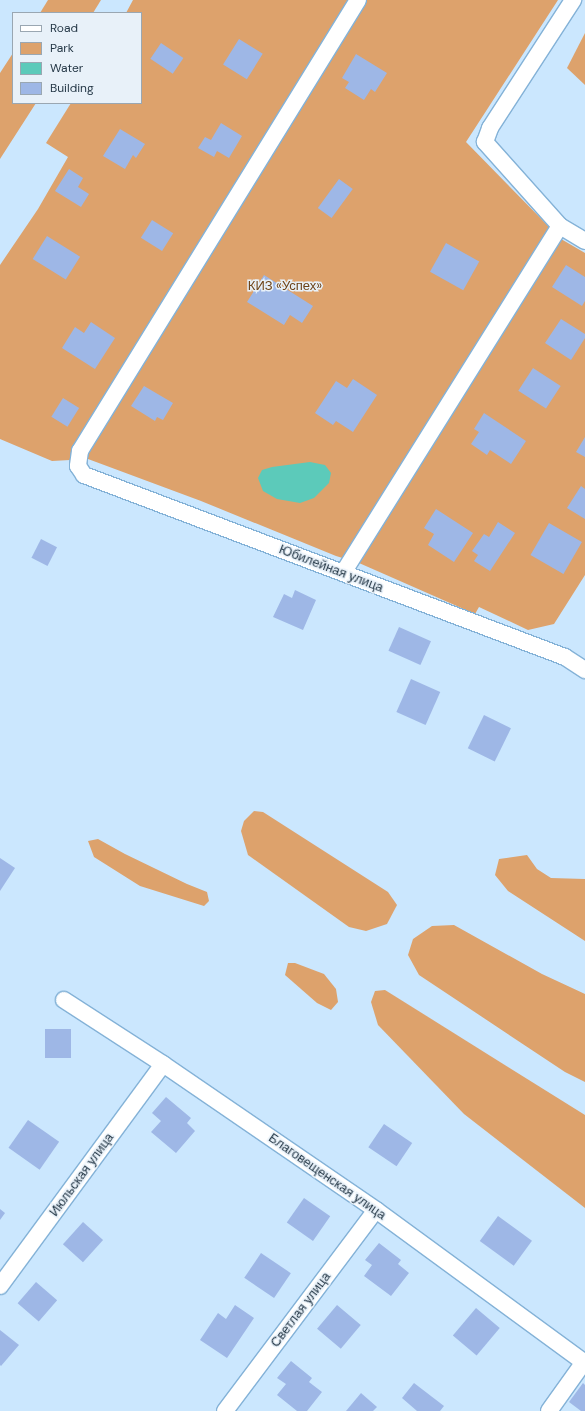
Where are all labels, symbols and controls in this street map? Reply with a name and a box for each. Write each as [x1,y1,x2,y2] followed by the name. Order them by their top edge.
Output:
[12,12,142,104] legend
[50,20,78,36] text: Road
[50,40,74,56] text: Park
[50,60,83,76] text: Water
[50,80,94,96] text: Building
[248,278,322,294] park label: КИЗ «Успех»
[277,542,385,596] street label: Юбилейная улица
[47,1130,117,1220] street label: Июльская улица
[265,1131,389,1223] street label: Благовещенская улица
[268,1270,334,1350] street label: Светлая улица

